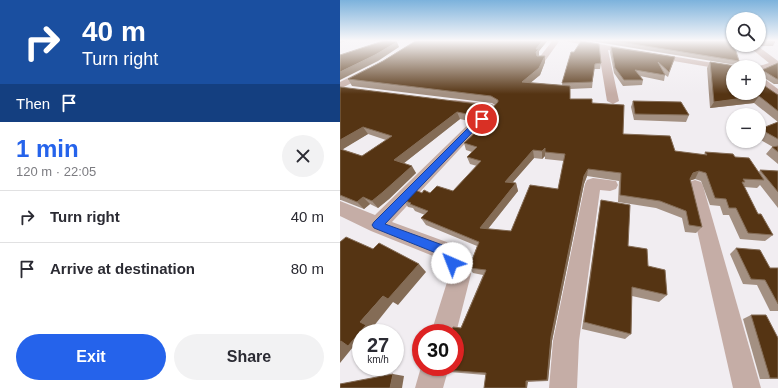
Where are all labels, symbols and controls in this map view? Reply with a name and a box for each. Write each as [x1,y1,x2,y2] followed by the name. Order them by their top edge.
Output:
[726,12,766,148] map controls
[726,12,766,52] button: search
[16,16,68,68] icon: right
[82,16,146,47] text: 40 m
[82,49,158,69] text: Turn right
[726,60,766,100] button: +
[58,92,80,114] icon: arrive
[16,95,50,112] text: Then
[465,102,499,136] pin
[471,108,493,130] icon: arrive
[726,108,766,148] button: −
[16,135,79,162] text: 1 min
[282,135,324,177] button: close
[16,164,96,179] text: 120 m · 22:05
[16,206,38,228] icon: right
[50,208,120,225] text: Turn right
[291,208,324,225] text: 40 m
[431,242,473,284] position arrow
[16,258,38,280] icon: arrive
[50,260,195,277] text: Arrive at destination
[291,260,324,277] text: 80 m
[412,324,464,376] speed limit sign: 30
[16,334,166,380] button: Exit
[174,334,324,380] button: Share
[367,334,389,356] text: 27
[367,354,389,365] text: km/h

